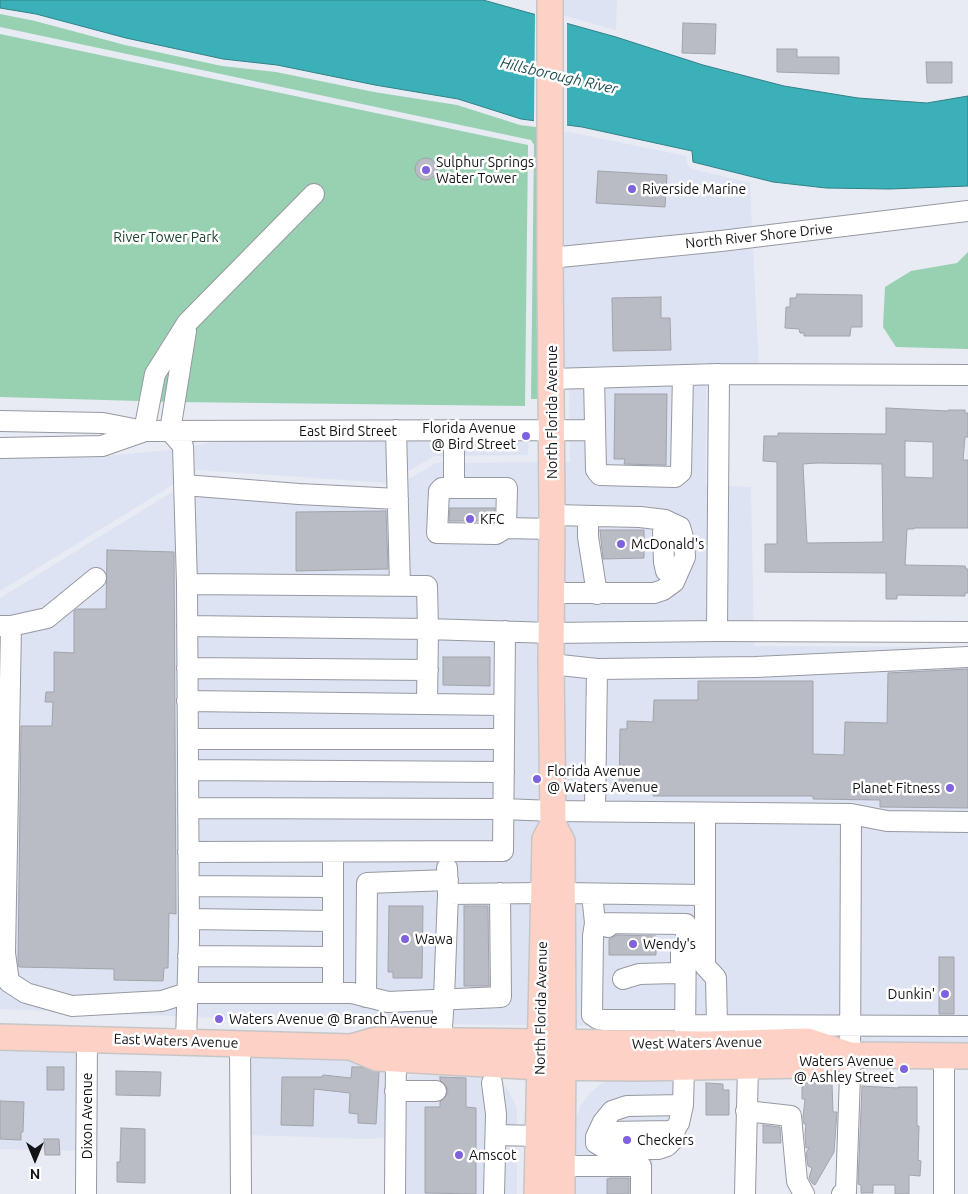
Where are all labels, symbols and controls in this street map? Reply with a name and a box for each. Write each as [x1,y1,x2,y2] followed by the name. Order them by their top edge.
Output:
[498,54,620,98] water label: Hillsborough River
[436,154,534,186] place label: Sulphur Springs Water Tower
[420,164,432,176] marker: Sulphur Springs Water Tower
[642,181,746,197] place label: Riverside Marine
[626,183,638,195] marker: Riverside Marine
[684,220,834,252] street label: North River Shore Drive
[113,229,219,245] park label: River Tower Park
[544,345,560,479] street label: North Florida Avenue
[422,420,516,452] place label: Florida Avenue @ Bird Street
[299,423,397,439] street label: East Bird Street
[520,430,532,442] marker: Florida Avenue @ Bird Street
[480,511,504,527] place label: KFC
[464,513,476,525] marker: KFC
[631,536,704,552] place label: McDonald's
[615,538,627,550] marker: McDonald's
[547,763,658,796] place label: Florida Avenue @ Waters Avenue
[531,773,543,785] marker: Florida Avenue @ Waters Avenue
[852,780,940,796] place label: Planet Fitness
[944,782,956,794] marker: Planet Fitness
[415,931,453,947] place label: Wawa
[399,933,411,945] marker: Wawa
[643,936,696,952] place label: Wendy's
[627,938,639,950] marker: Wendy's
[531,941,551,1075] street label: North Florida Avenue
[888,986,935,1002] place label: Dunkin'
[939,988,951,1000] marker: Dunkin'
[229,1011,438,1027] place label: Waters Avenue @ Branch Avenue
[213,1013,225,1025] marker: Waters Avenue @ Branch Avenue
[113,1030,239,1052] street label: East Waters Avenue
[632,1033,762,1053] street label: West Waters Avenue
[794,1053,894,1086] place label: Waters Avenue @ Ashley Street
[898,1063,910,1075] marker: Waters Avenue @ Ashley Street
[79,1073,95,1159] street label: Dixon Avenue
[637,1132,694,1148] place label: Checkers
[10,1134,60,1184] north arrow
[621,1134,633,1146] marker: Checkers
[469,1147,516,1163] place label: Amscot
[453,1149,465,1161] marker: Amscot
[30,1166,40,1182] text: N

